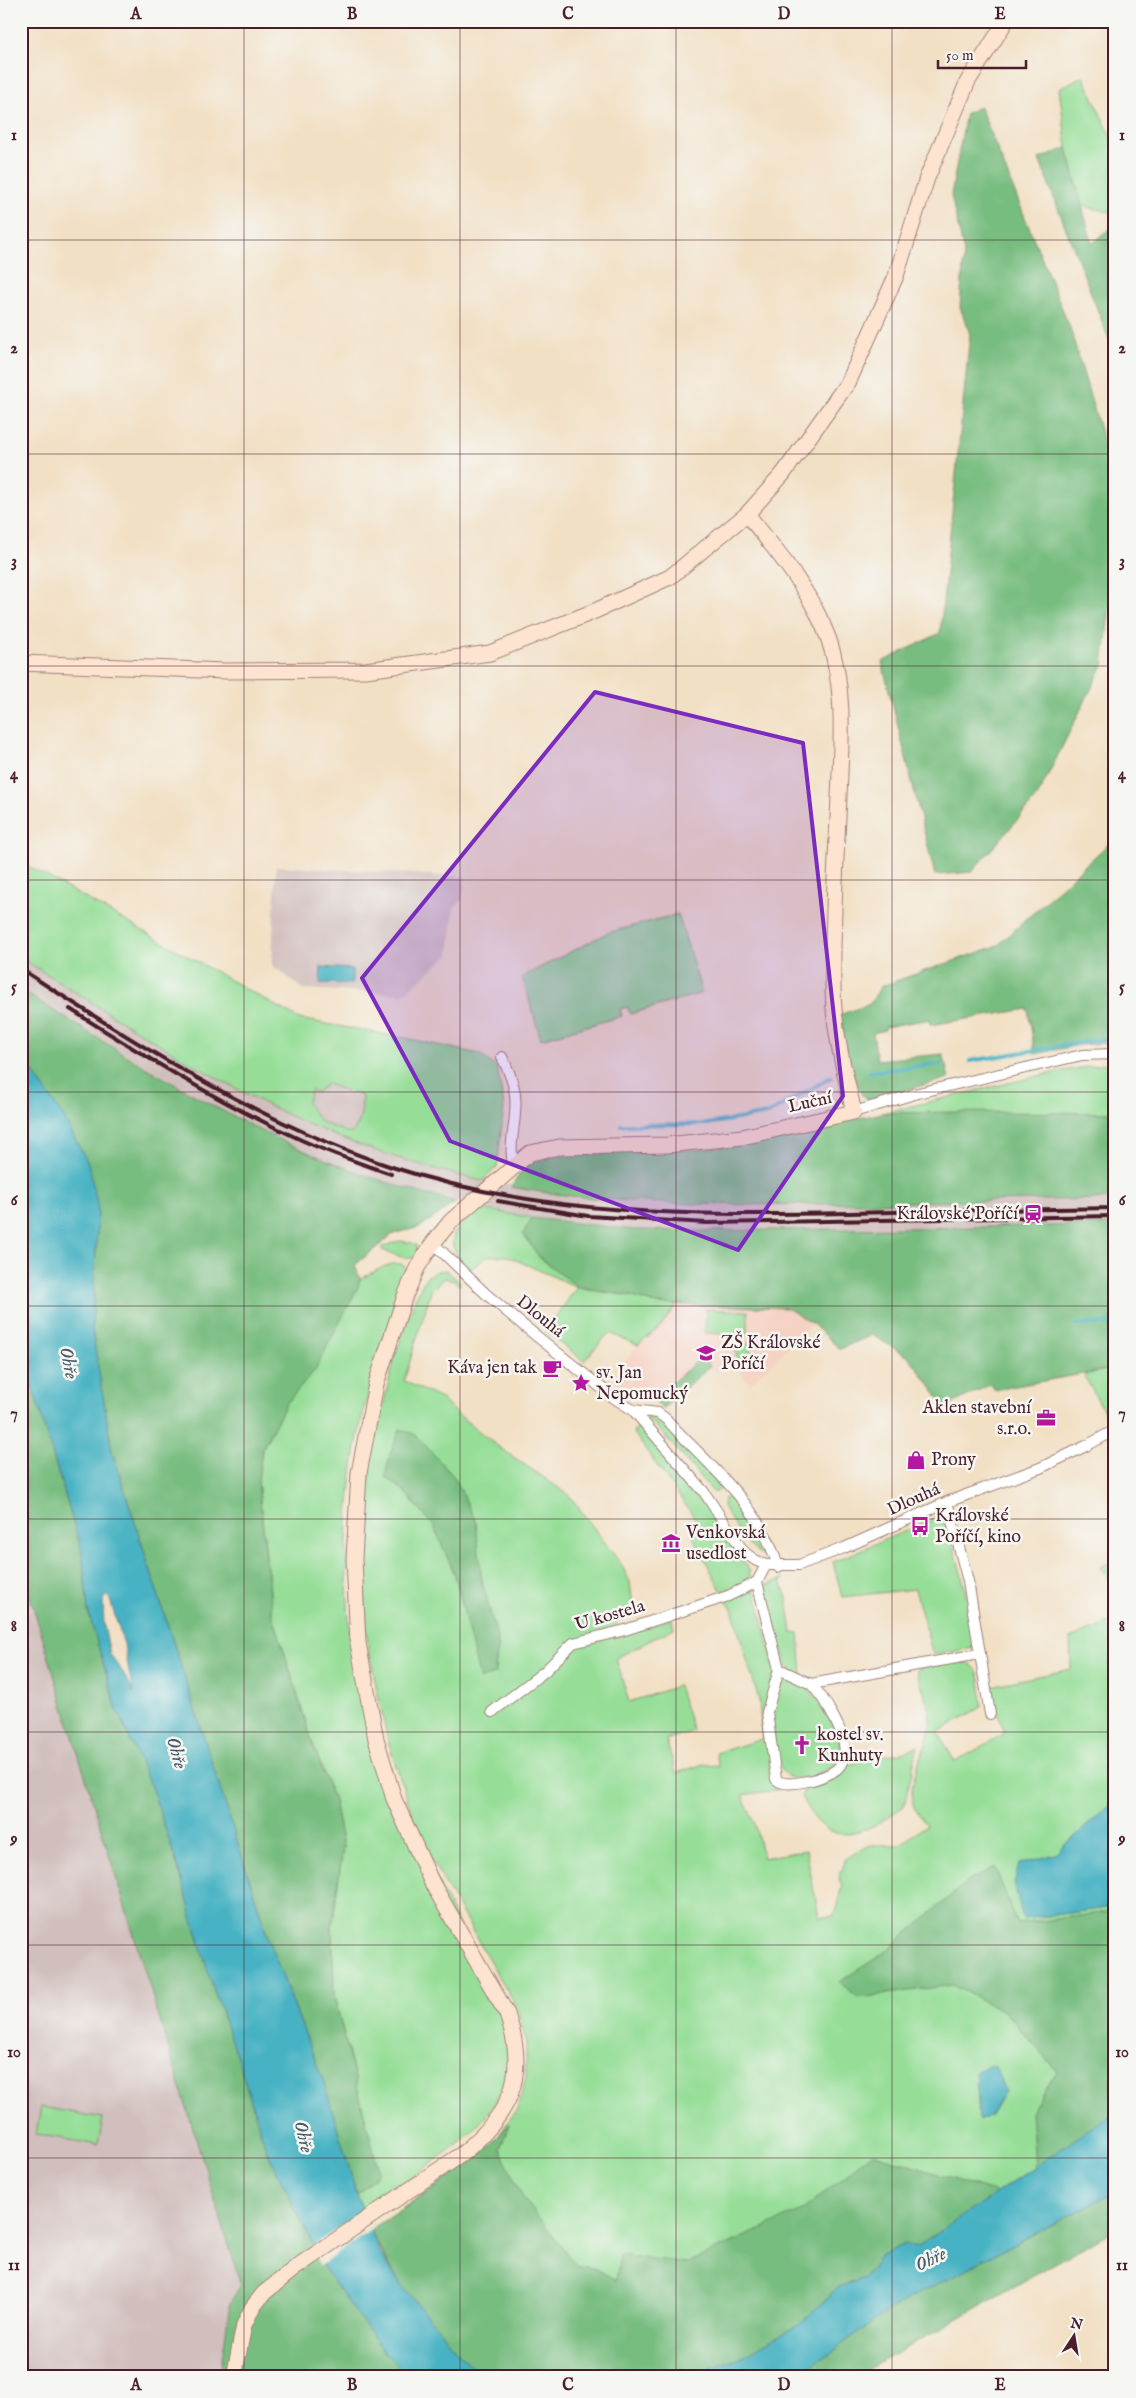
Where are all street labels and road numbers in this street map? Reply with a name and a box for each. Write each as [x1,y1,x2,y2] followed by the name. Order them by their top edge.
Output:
[786,1087,835,1119] street label: Luční
[511,1291,569,1344] street label: Dlouhá
[884,1478,944,1522] street label: Dlouhá
[572,1595,648,1637] street label: U kostela

